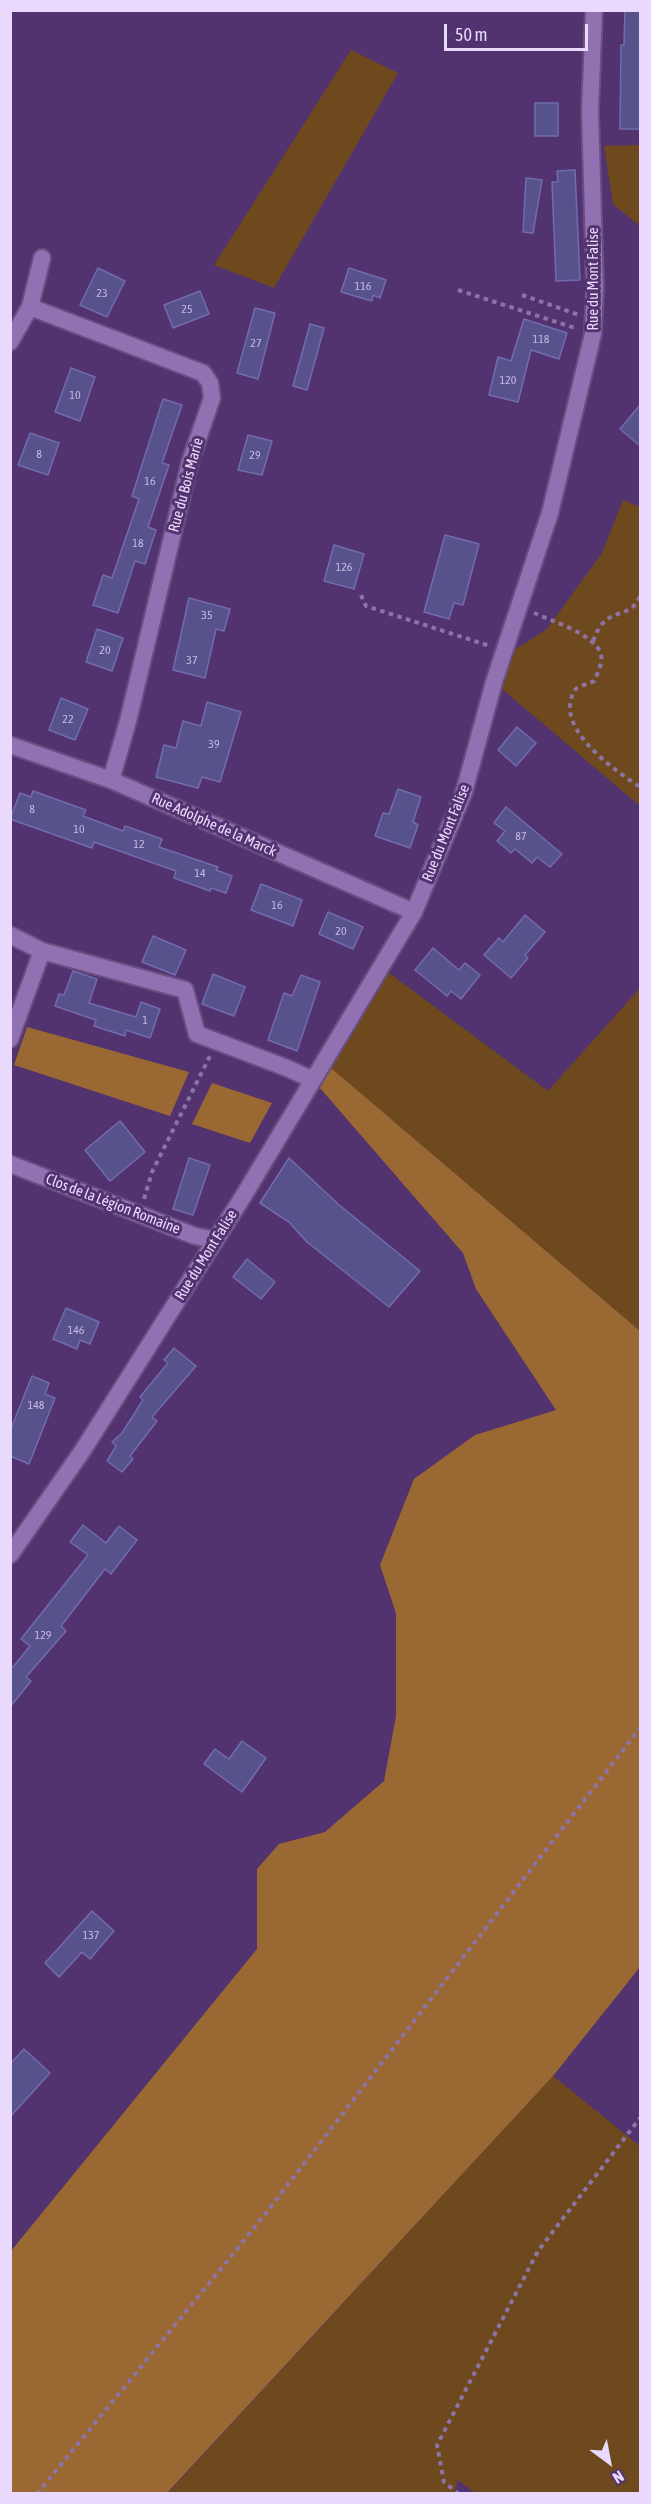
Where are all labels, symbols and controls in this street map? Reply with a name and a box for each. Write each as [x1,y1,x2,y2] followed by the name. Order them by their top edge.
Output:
[447,12,591,50] scale bar
[455,24,487,45] text: 50 m
[584,227,602,331] street label: Rue du Mont Falise
[355,279,371,293] house number: 116
[96,286,108,300] house number: 23
[181,302,193,316] house number: 25
[533,332,549,346] house number: 118
[250,336,262,350] house number: 27
[500,373,516,387] house number: 120
[69,388,81,402] house number: 10
[165,436,207,534] street label: Rue du Bois Marie
[36,447,42,461] house number: 8
[249,448,261,462] house number: 29
[144,474,156,488] house number: 16
[132,536,144,550] house number: 18
[336,560,352,574] house number: 126
[201,608,213,622] house number: 35
[99,643,111,657] house number: 20
[186,653,198,667] house number: 37
[62,712,74,726] house number: 22
[208,737,220,751] house number: 39
[418,782,474,884] street label: Rue du Mont Falise
[149,789,279,861] street label: Rue Adolphe de la Marck
[29,802,35,816] house number: 8
[73,822,85,836] house number: 10
[515,829,527,843] house number: 87
[133,837,145,851] house number: 12
[194,866,206,880] house number: 14
[271,898,283,912] house number: 16
[335,924,347,938] house number: 20
[142,1013,148,1027] house number: 1
[43,1170,183,1238] street label: Clos de la Légion Romaine
[171,1207,241,1303] street label: Rue du Mont Falise
[68,1323,84,1337] house number: 146
[28,1398,44,1412] house number: 148
[35,1628,51,1642] house number: 129
[83,1928,99,1942] house number: 137
[579,2432,639,2492] north arrow
[610,2467,627,2487] text: N

